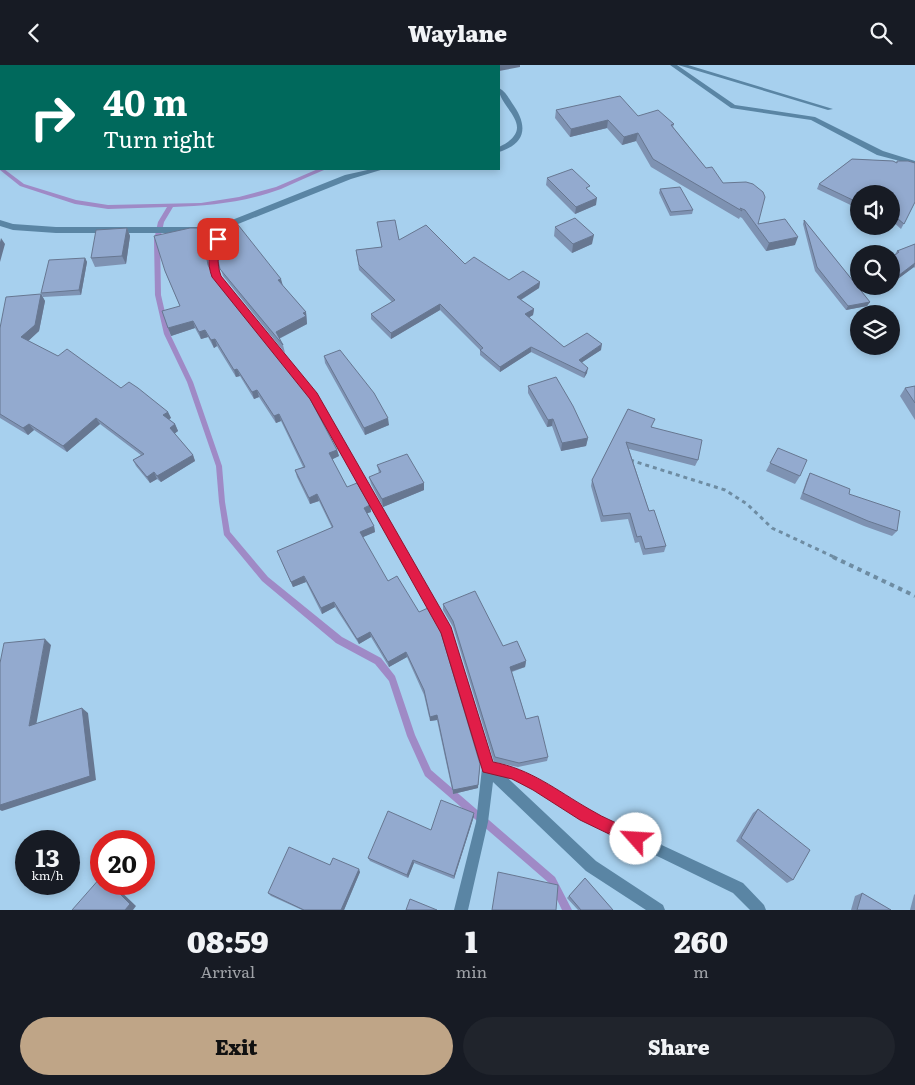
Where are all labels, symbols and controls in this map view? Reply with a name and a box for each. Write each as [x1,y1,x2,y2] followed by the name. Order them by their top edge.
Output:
[408,16,507,49] text: Waylane
[20,19,48,47] icon: back
[867,19,895,47] icon: search
[103,75,188,127] text: 40 m
[20,85,85,150] icon: right
[103,122,215,155] text: Turn right
[850,185,900,355] map controls
[850,185,900,235] button: sound
[197,218,239,260] pin
[204,225,232,253] icon: arrive
[850,245,900,295] button: search
[850,305,900,355] button: layers
[609,812,661,864] position arrow
[90,830,155,895] speed limit sign: 20
[35,838,60,875] text: 13
[32,866,63,884] text: km/h
[187,918,269,962] text: 08:59
[465,918,478,962] text: 1
[674,918,728,962] text: 260
[201,959,255,983] text: Arrival
[456,959,487,983] text: min
[693,959,709,983] text: m
[20,1017,453,1075] button: Exit
[463,1017,895,1075] button: Share

